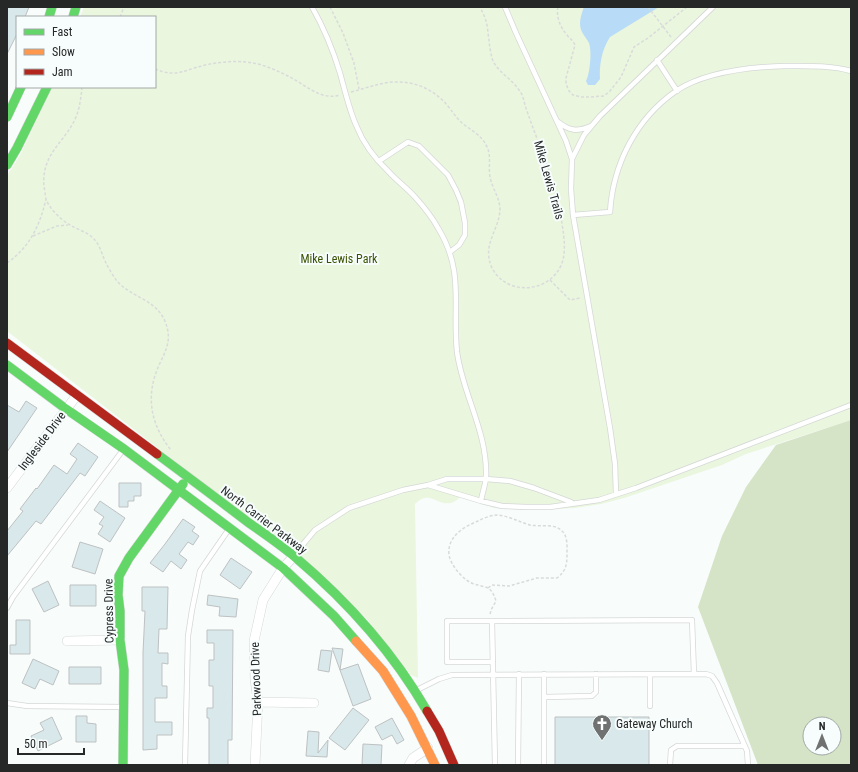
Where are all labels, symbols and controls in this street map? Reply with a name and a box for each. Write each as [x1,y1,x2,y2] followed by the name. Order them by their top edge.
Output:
[16,16,156,88] legend
[52,25,73,39] text: Fast
[52,45,75,59] text: Slow
[52,65,73,79] text: Jam
[531,139,567,221] street label: Mike Lewis Trails
[301,252,378,266] park label: Mike Lewis Park
[15,409,69,473] street label: Ingleside Drive
[218,483,310,557] street label: North Carrier Parkway
[101,578,117,643] street label: Cypress Drive
[248,641,264,716] street label: Parkwood Drive
[591,713,613,741] church icon: Gateway Church
[802,716,842,756] north arrow
[616,717,693,731] place label: Gateway Church
[819,720,826,733] text: N
[18,730,84,756] scale bar
[24,737,48,751] text: 50 m

